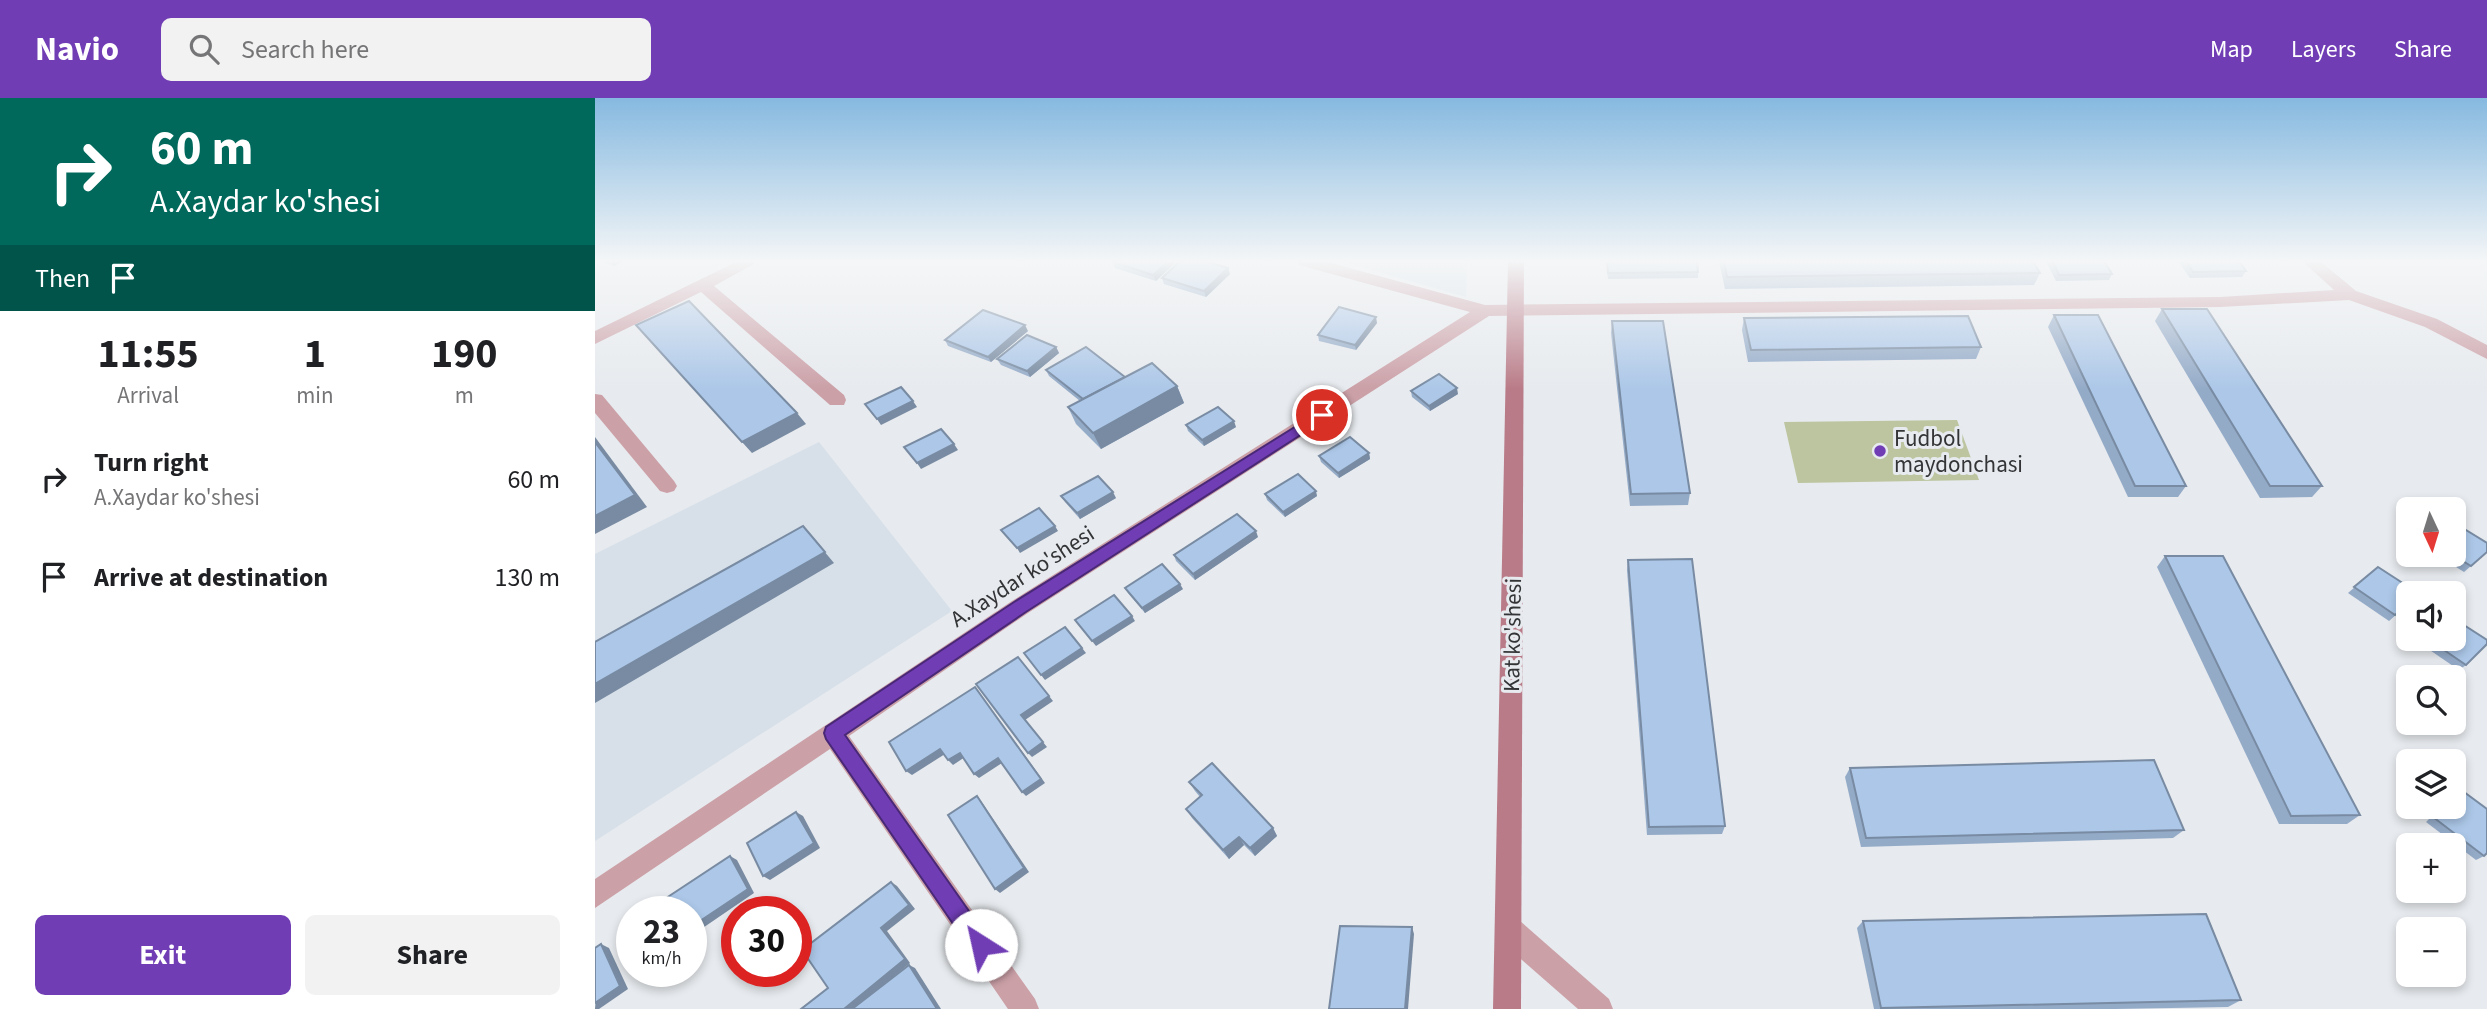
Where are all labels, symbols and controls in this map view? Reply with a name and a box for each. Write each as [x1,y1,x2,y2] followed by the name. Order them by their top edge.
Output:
[161,18,651,81] search box
[35,26,119,73] text: Navio
[185,30,223,68] icon: search
[241,31,369,68] text: Search here
[2210,32,2253,67] text: Map
[2291,32,2356,67] text: Layers
[2394,32,2452,67] text: Share
[150,114,254,184] text: 60 m
[35,126,126,217] icon: right
[150,179,381,225] text: A.Xaydar ko'shesi
[104,259,142,297] icon: arrive
[35,260,90,297] text: Then
[97,324,199,384] text: 11:55
[304,324,326,384] text: 1
[431,324,498,384] text: 190
[117,379,179,412] text: Arrival
[296,379,334,412] text: min
[455,379,474,412] text: m
[1292,385,1352,445] pin
[1303,396,1341,434] icon: arrive
[1894,422,2023,481] place label: Fudbol maydonchasi
[1872,443,1888,459] marker: Fudbol maydonchasi
[94,444,209,481] text: Turn right
[35,460,73,498] icon: right
[507,461,560,498] text: 60 m
[94,481,260,514] text: A.Xaydar ko'shesi
[2396,497,2466,567] north arrow
[2396,497,2466,987] map controls
[944,517,1101,635] street label: A.Xaydar ko'shesi
[35,558,73,596] icon: arrive
[94,559,328,596] text: Arrive at destination
[494,559,560,596] text: 130 m
[1495,578,1530,692] street label: Kat ko'shesi
[2396,581,2466,651] button: sound
[2396,665,2466,735] button: search
[2396,749,2466,819] button: layers
[2396,833,2466,903] button: +
[721,896,812,987] speed limit sign: 30
[643,907,680,957] text: 23
[944,908,1018,982] position arrow
[35,915,291,995] button: Exit
[305,915,560,995] button: Share
[2396,917,2466,987] button: −
[642,946,681,971] text: km/h

